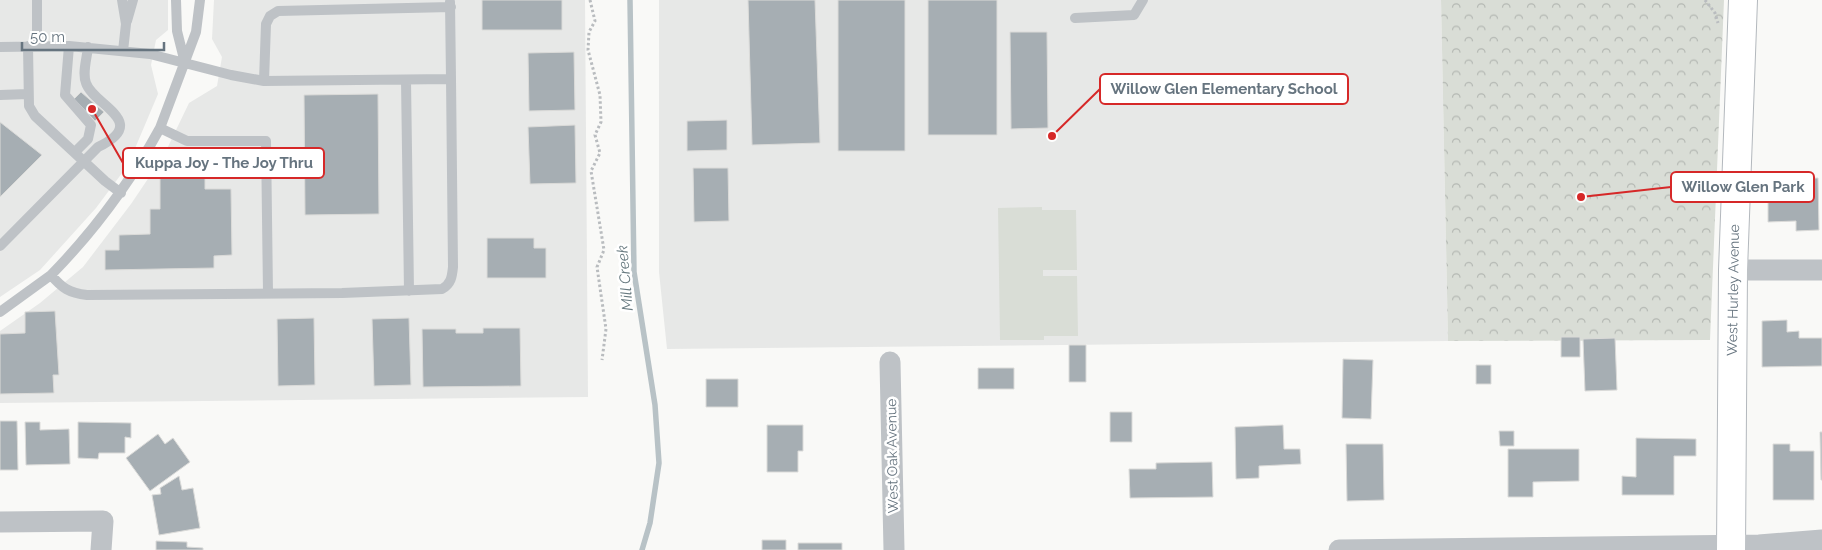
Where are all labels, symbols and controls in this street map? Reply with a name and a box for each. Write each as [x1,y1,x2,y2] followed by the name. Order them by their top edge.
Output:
[22,20,165,52] scale bar
[30,28,65,46] text: 50 m
[1100,74,1348,104] callout: Willow Glen Elementary School
[1110,80,1338,98] text: Willow Glen Elementary School
[123,148,324,178] callout: Kuppa Joy - The Joy Thru
[135,154,313,172] text: Kuppa Joy - The Joy Thru
[1671,172,1814,202] callout: Willow Glen Park
[1681,178,1805,196] text: Willow Glen Park
[1724,224,1742,356] street label: West Hurley Avenue
[613,244,637,312] water label: Mill Creek
[883,399,901,513] street label: West Oak Avenue

